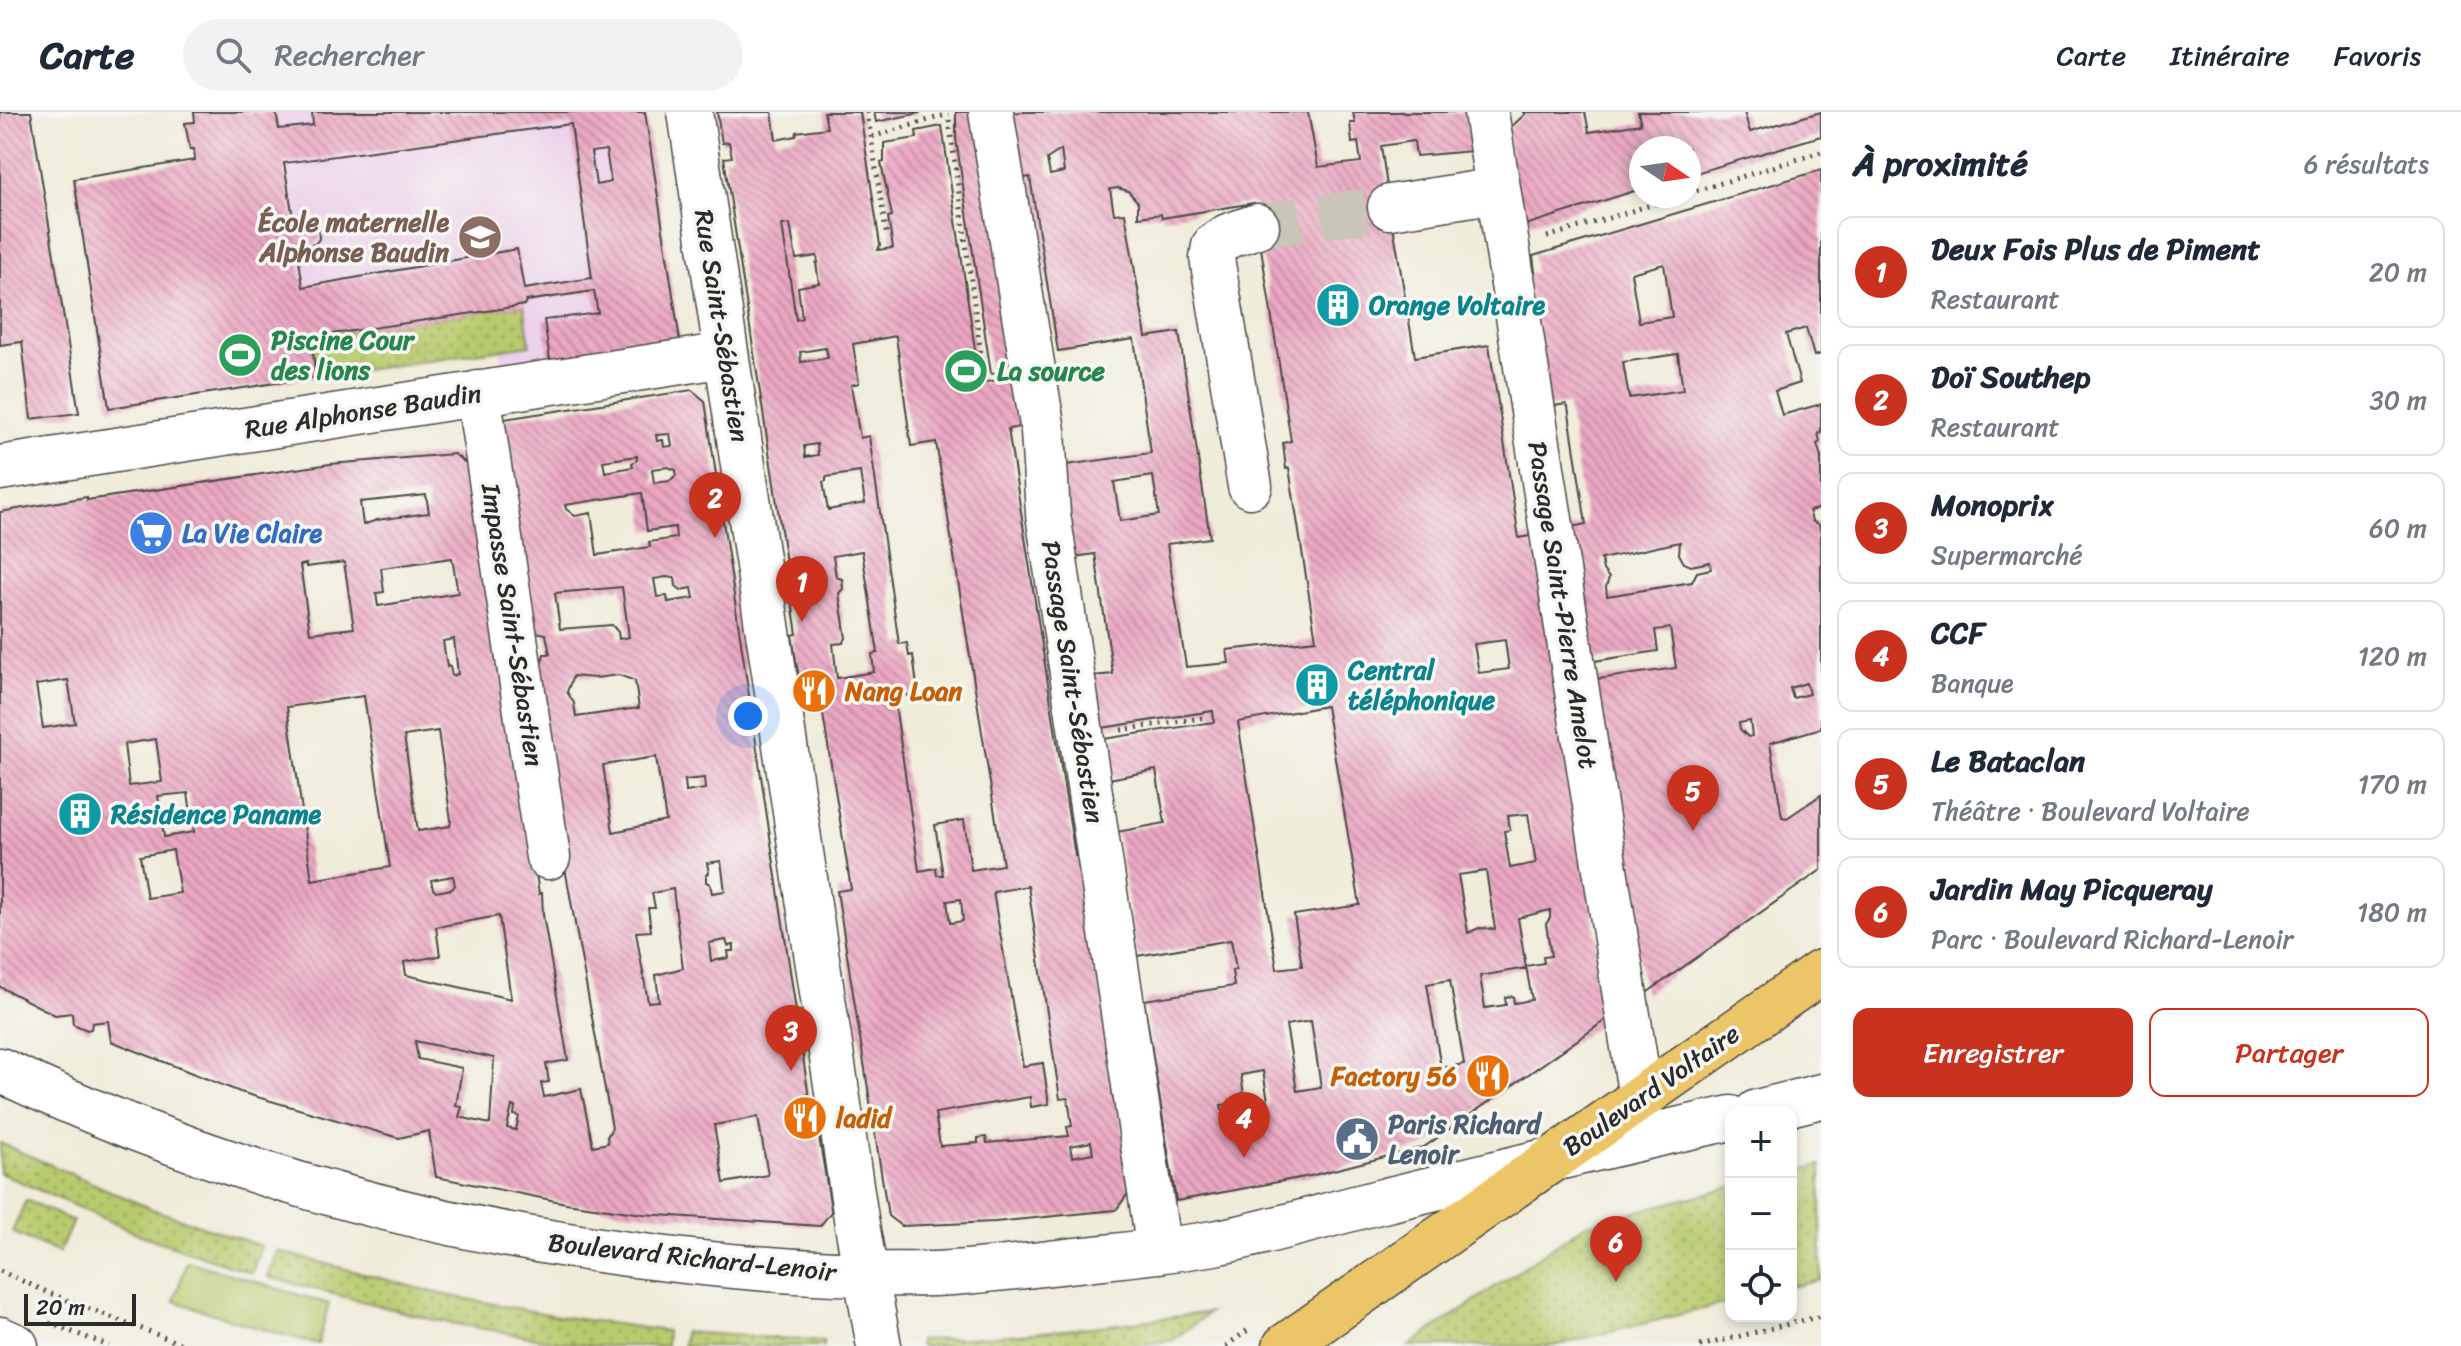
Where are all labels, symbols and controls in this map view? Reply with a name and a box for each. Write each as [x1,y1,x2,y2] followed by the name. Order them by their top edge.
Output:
[183,19,743,91] search box
[40,22,135,89] text: Carte
[275,28,424,82] text: Rechercher
[2056,31,2126,80] text: Carte
[2170,31,2290,80] text: Itinéraire
[2334,31,2421,80] text: Favoris
[211,33,255,77] icon: search
[1853,134,2028,194] text: À proximité
[1629,136,1701,208] north arrow
[2304,141,2429,187] text: 6 résultats
[258,199,449,275] place label: École maternelle Alphonse Baudin
[681,206,763,446] street label: Rue Saint-Sébastien
[456,213,504,261] school or university icon: École maternelle Alphonse Baudin
[1931,222,2260,276] text: Deux Fois Plus de Piment
[1875,249,1887,295] text: 1
[2369,249,2427,295] text: 20 m
[1931,276,2060,322] text: Restaurant
[1314,281,1362,329] building icon: Orange Voltaire
[1369,282,1546,328] place label: Orange Voltaire
[271,317,416,393] place label: Piscine Cour des lions
[216,331,264,379] sports icon: Piscine Cour des lions
[942,347,990,395] sports icon: La source
[997,348,1106,394] place label: La source
[1931,350,2091,404] text: Doï Southep
[241,370,485,452] street label: Rue Alphonse Baudin
[1873,377,1889,423] text: 2
[2370,377,2427,423] text: 30 m
[1931,404,2060,450] text: Restaurant
[1514,438,1612,772] street label: Passage Saint-Pierre Amelot
[689,472,741,538] pin: 2
[1931,478,2054,532] text: Monoprix
[468,479,558,770] street label: Impasse Saint-Sébastien
[1874,505,1888,551] text: 3
[2369,505,2427,551] text: 60 m
[127,509,175,557] supermarket icon: La Vie Claire
[182,510,323,556] place label: La Vie Claire
[1931,532,2083,578] text: Supermarché
[1028,537,1118,827] street label: Passage Saint-Sébastien
[776,556,828,622] pin: 1
[1931,606,1985,660] text: CCF
[1873,633,1889,679] text: 4
[2358,633,2427,679] text: 120 m
[1347,647,1496,723] place label: Central téléphonique
[1931,660,2014,706] text: Banque
[1293,661,1341,709] building icon: Central téléphonique
[790,667,838,715] restaurant icon: Nang Loan
[844,668,963,714] place label: Nang Loan
[728,696,768,736] your location
[1931,734,2085,788] text: Le Bataclan
[1873,761,1889,807] text: 5
[2358,761,2427,807] text: 170 m
[1667,765,1719,831] pin: 5
[1931,788,2250,834] text: Théâtre · Boulevard Voltaire
[56,790,104,838] building icon: Résidence Paname
[110,791,322,837] place label: Résidence Paname
[1931,862,2212,916] text: Jardin May Picqueray
[1874,889,1888,935] text: 6
[2357,889,2427,935] text: 180 m
[1931,916,2293,962] text: Parc · Boulevard Richard-Lenoir
[765,1005,817,1071] pin: 3
[1853,1008,2133,1097] button: Enregistrer
[2149,1008,2429,1097] button: Partager
[1552,1011,1750,1169] street label: Boulevard Voltaire
[1464,1052,1512,1100] restaurant icon: Factory 56
[1330,1053,1457,1099] place label: Factory 56
[1218,1092,1270,1158] pin: 4
[781,1094,829,1142] restaurant icon: ladid
[835,1095,893,1141] place label: ladid
[1388,1101,1543,1177] place label: Paris Richard Lenoir
[1725,1106,1797,1322] map controls
[1725,1106,1797,1178] button: +
[1333,1115,1381,1163] public building icon: Paris Richard Lenoir
[1725,1178,1797,1250] button: −
[1590,1216,1642,1282] pin: 6
[546,1219,840,1295] street label: Boulevard Richard-Lenoir
[1725,1250,1797,1322] button: locate
[36,1288,85,1327] text: 20 m
[24,1290,136,1326] scale bar

